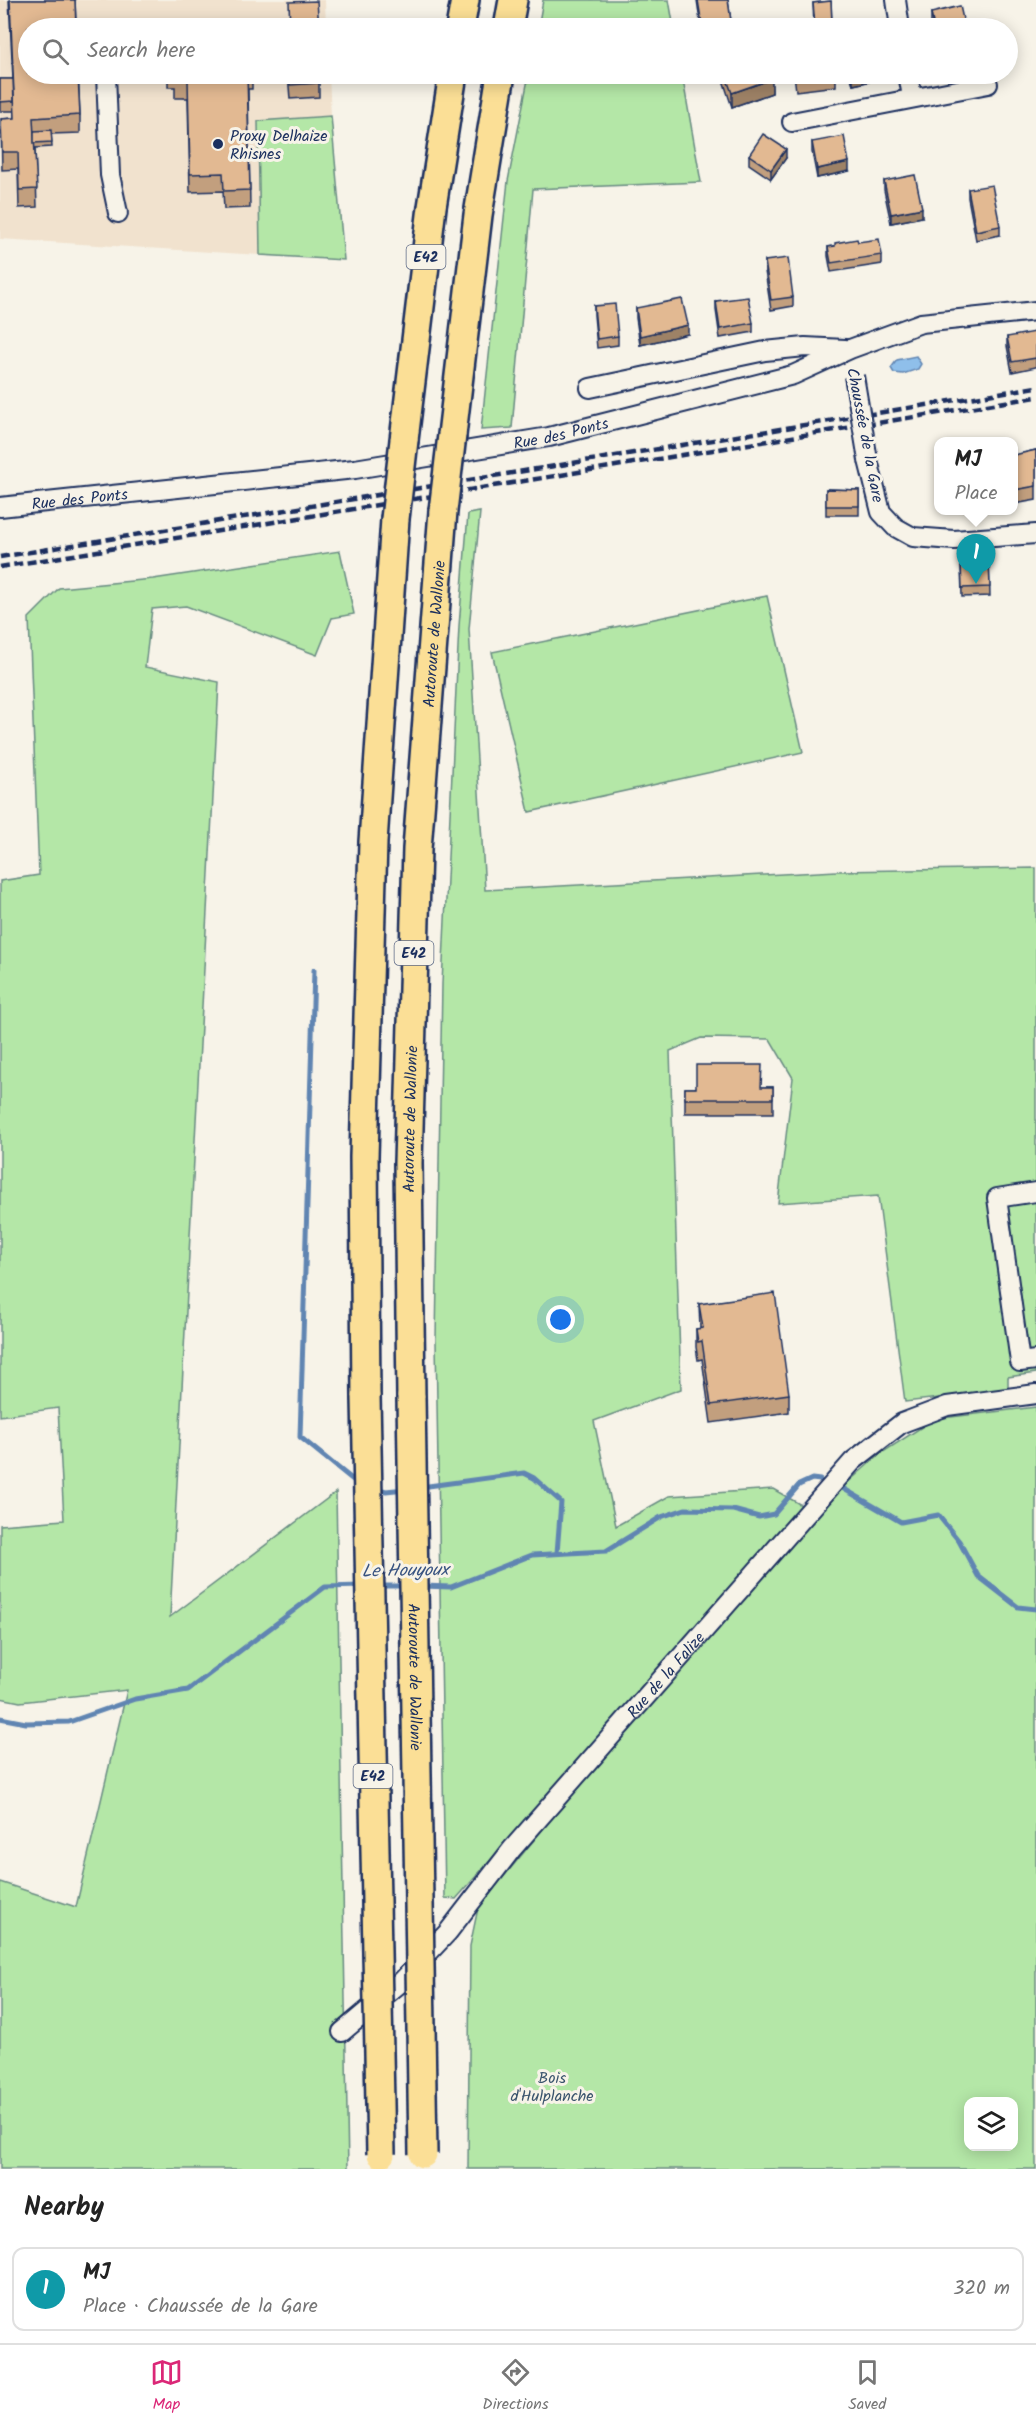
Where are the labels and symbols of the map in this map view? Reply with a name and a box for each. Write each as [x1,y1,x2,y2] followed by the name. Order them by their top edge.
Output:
[230,124,328,167] place label: Proxy Delhaize Rhisnes
[211,137,225,151] marker: Proxy Delhaize Rhisnes
[406,245,446,269] road number: E42
[839,366,890,505] street label: Chaussée de la Gare
[512,411,611,457] street label: Rue des Ponts
[30,482,129,518] street label: Rue des Ponts
[956,534,996,584] pin: 1
[417,560,453,708] street label: Autoroute de Wallonie
[394,941,434,965] road number: E42
[397,1045,425,1193] street label: Autoroute de Wallonie
[546,1305,575,1334] your location
[361,1556,452,1587] water label: Le Houyoux
[400,1603,428,1751] street label: Autoroute de Wallonie
[621,1627,711,1724] street label: Rue de la Falize
[354,1764,392,1788] road number: E42
[510,2066,594,2109] park label: Bois d'Hulplanche

